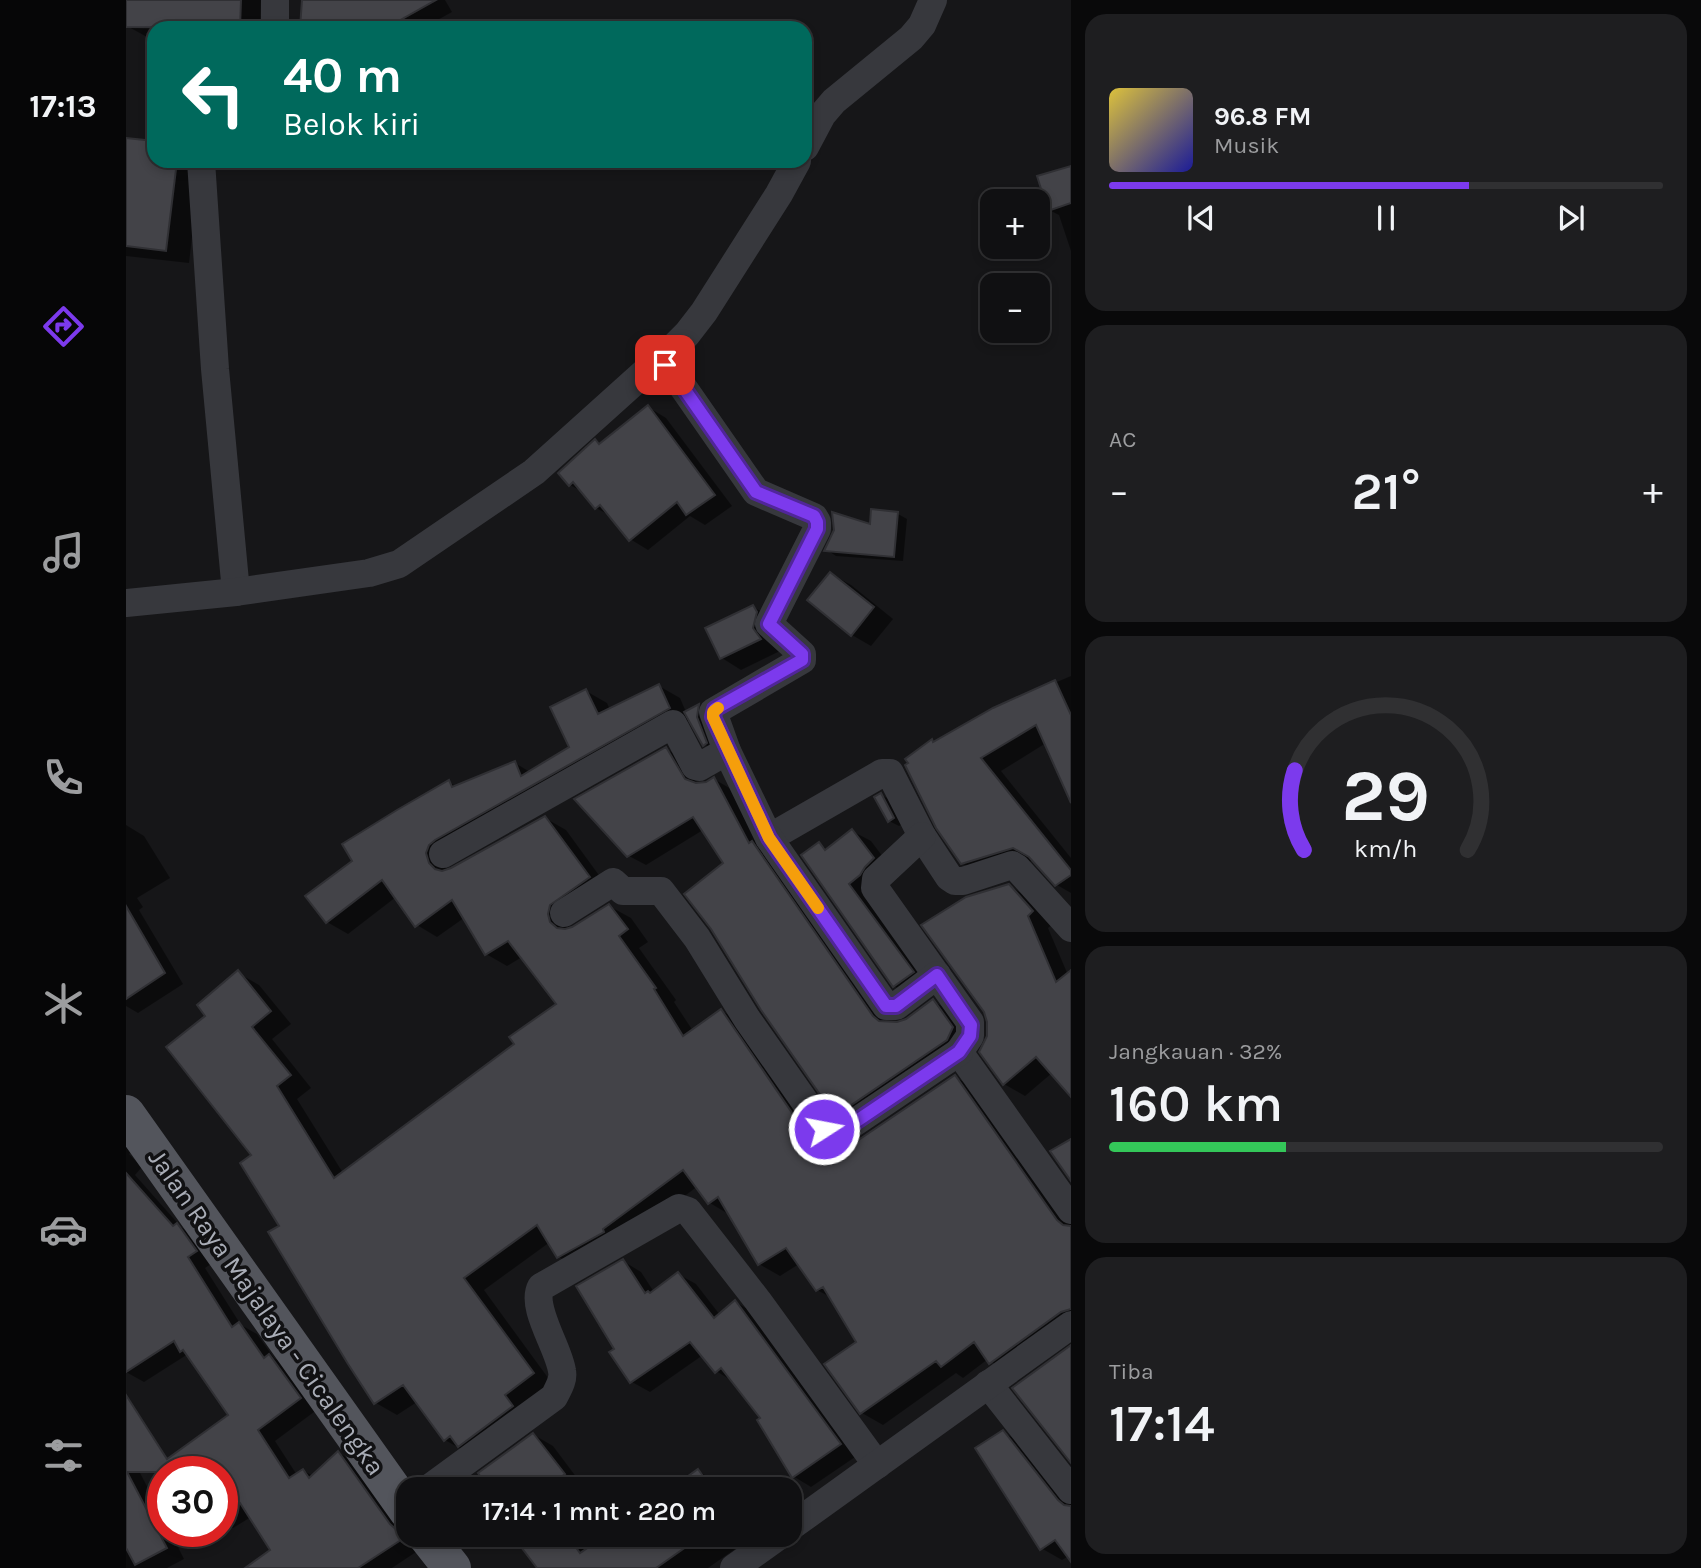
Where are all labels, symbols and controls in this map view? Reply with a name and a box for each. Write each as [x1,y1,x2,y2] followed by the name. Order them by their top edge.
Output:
[283,47,402,104] text: 40 m
[168,49,259,140] icon: left
[29,88,97,125] text: 17:13
[1214,101,1312,132] text: 96.8 FM
[283,106,420,143] text: Belok kiri
[1214,132,1279,159] text: Musik
[980,189,1050,343] map controls
[980,189,1050,259] button: +
[1182,199,1220,237] icon: previous
[1367,199,1405,237] icon: pause
[1552,199,1590,237] icon: next
[980,273,1050,343] button: −
[39,302,88,351] icon: directions
[635,335,695,395] pin
[646,346,684,384] icon: arrive
[1109,426,1136,453] text: AC
[1352,461,1420,522] text: 21°
[1109,469,1129,514] text: −
[1643,469,1663,514] text: +
[39,528,88,577] icon: music
[39,753,88,802] icon: phone
[1342,753,1430,838] text: 29
[1354,834,1418,863] text: km/h
[39,979,88,1028] icon: climate
[1109,1038,1283,1065] text: Jangkauan · 32%
[1109,1073,1283,1134] text: 160 km
[787,1092,861,1166] position arrow
[142,1143,391,1481] street label: Jalan Raya Majalaya - Cicalengka
[39,1205,88,1254] icon: car
[1109,1358,1154,1385] text: Tiba
[1109,1393,1215,1454] text: 17:14
[39,1431,88,1480] icon: filters
[147,1456,238,1547] speed limit sign: 30
[482,1496,716,1527] text: 17:14 · 1 mnt · 220 m

